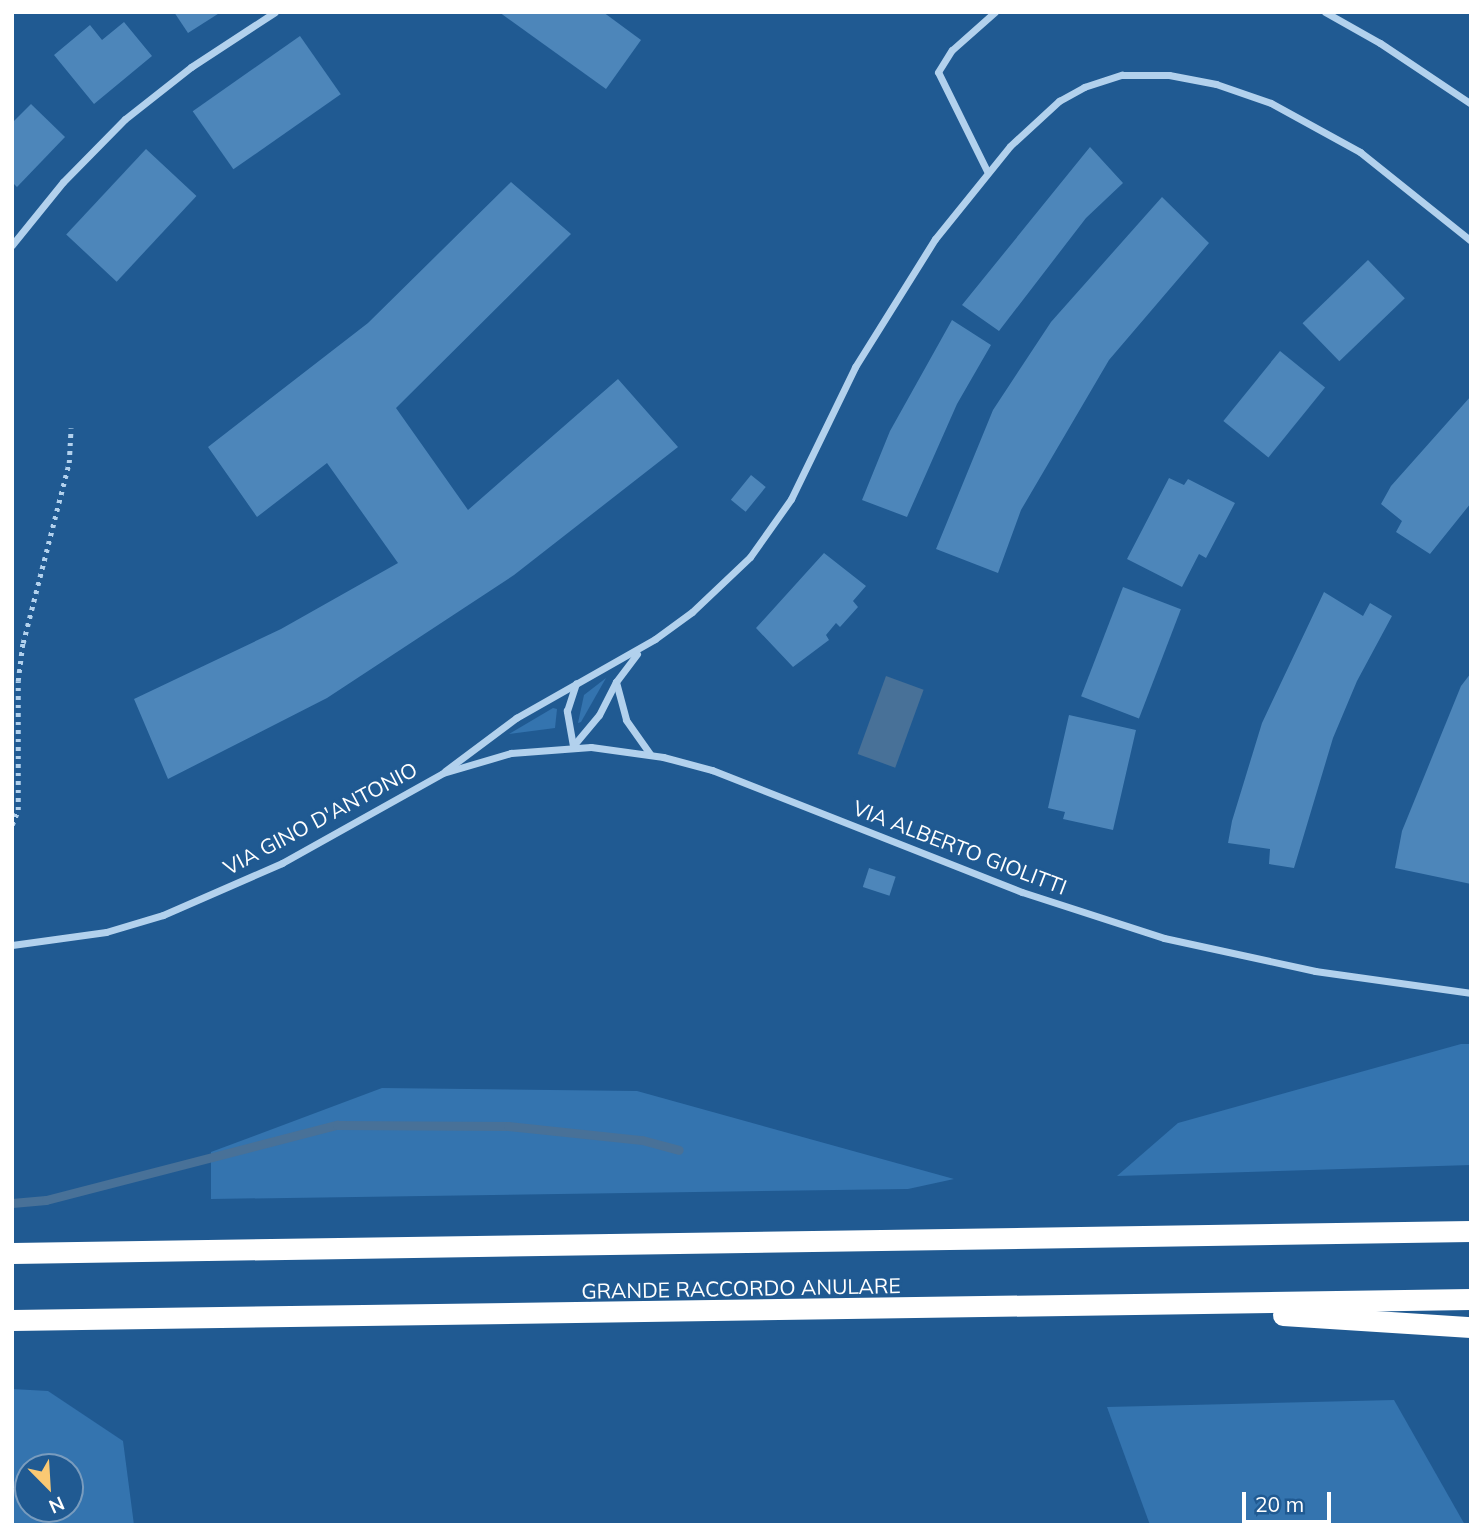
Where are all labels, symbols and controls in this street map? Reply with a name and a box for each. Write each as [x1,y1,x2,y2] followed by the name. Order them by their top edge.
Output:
[219,756,421,880] street label: VIA GINO D'ANTONIO
[850,795,1070,899] street label: VIA ALBERTO GIOLITTI
[581,1273,901,1303] street label: GRANDE RACCORDO ANULARE
[14,1453,84,1523] north arrow
[1245,1478,1334,1522] scale bar
[45,1491,68,1519] text: N
[1255,1491,1304,1517] text: 20 m

